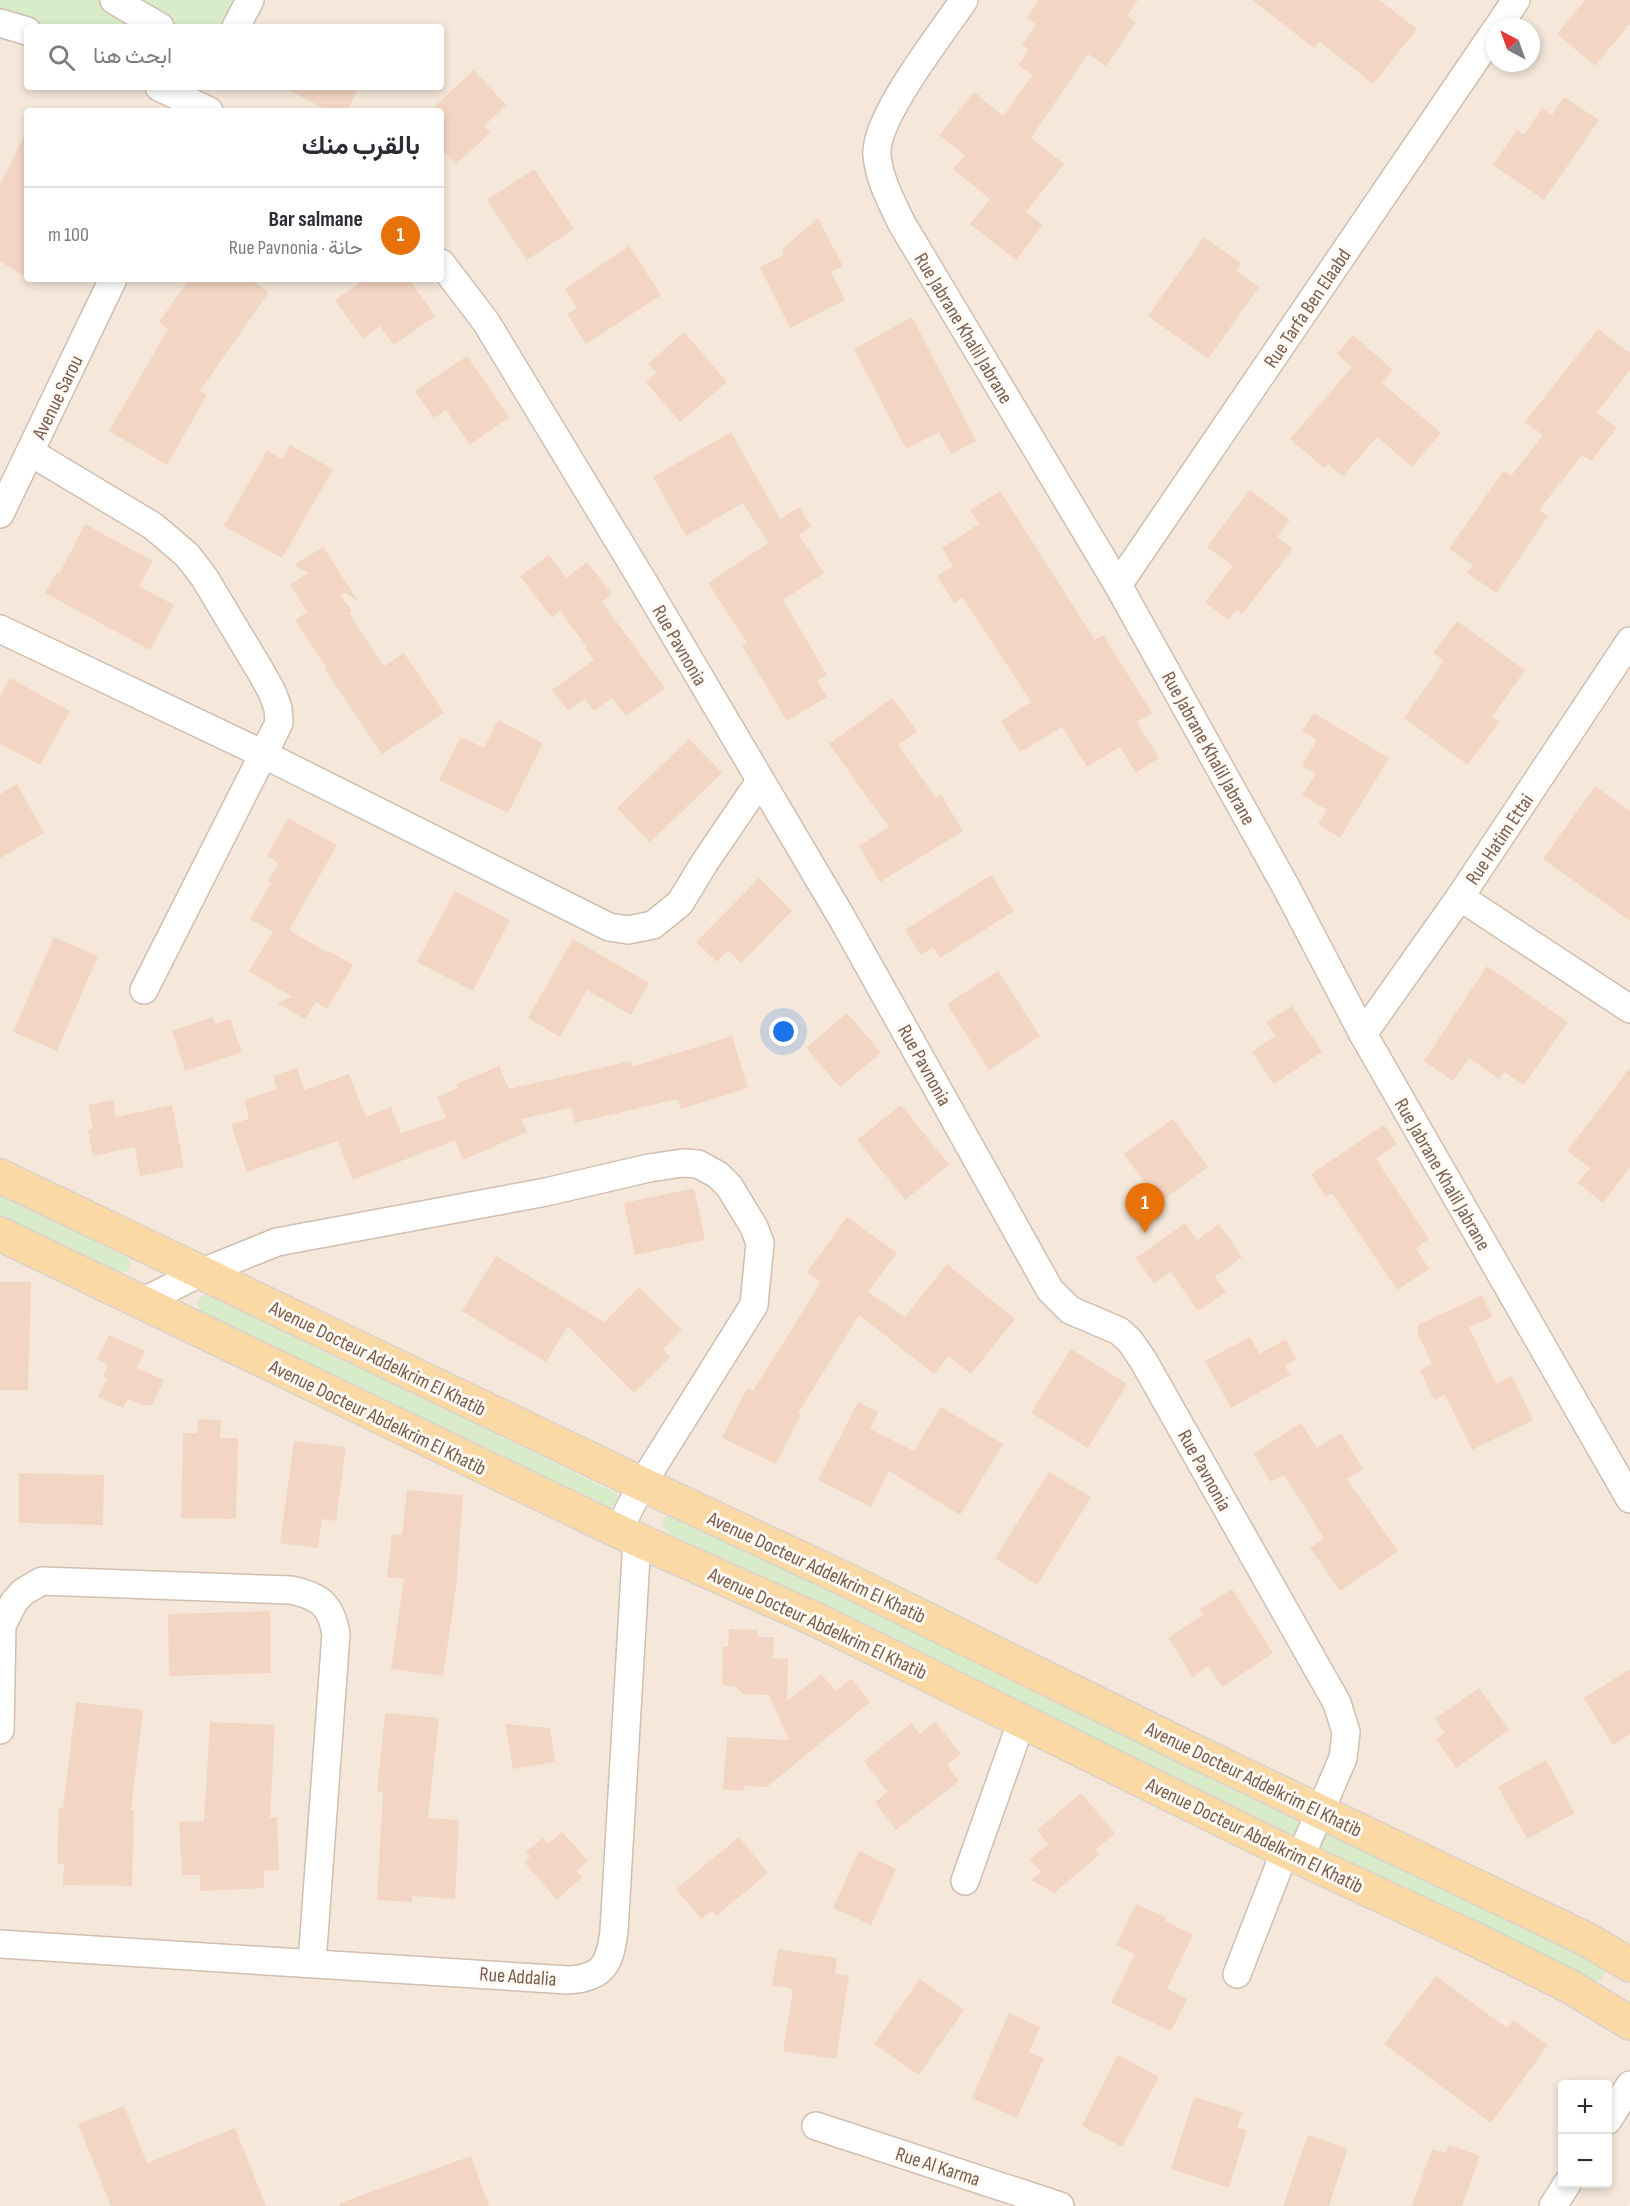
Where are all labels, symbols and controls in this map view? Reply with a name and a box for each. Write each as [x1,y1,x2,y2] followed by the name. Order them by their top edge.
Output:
[1486,18,1540,72] north arrow
[24,24,444,90] search box
[45,41,78,74] icon: search
[93,43,172,70] text: ابحث هنا
[302,131,420,162] text: بالقرب منك
[269,206,363,233] text: Bar salmane
[48,223,89,247] text: 100 m
[397,223,404,247] text: 1
[229,236,363,260] text: حانة · Rue Pavnonia
[1259,244,1356,373] street label: Rue Tarfa Ben Elaabd
[909,249,1018,408] street label: Rue Jabrane Khalil Jabrane
[27,352,89,444] street label: Avenue Sarou
[646,601,712,690] street label: Rue Pavnonia
[1156,668,1260,829] street label: Rue Jabrane Khalil Jabrane
[1461,790,1539,890] street label: Rue Hatim Ettai
[769,1017,798,1046] your location
[892,1021,956,1110] street label: Rue Pavnonia
[1389,1094,1495,1255] street label: Rue Jabrane Khalil Jabrane
[1126,1184,1164,1233] pin: 1
[265,1296,490,1422] street label: Avenue Docteur Addelkrim El Khatib
[264,1354,490,1481] street label: Avenue Docteur Abdelkrim El Khatib
[1172,1426,1236,1515] street label: Rue Pavnonia
[703,1506,929,1629] street label: Avenue Docteur Addelkrim El Khatib
[704,1562,931,1685] street label: Avenue Docteur Abdelkrim El Khatib
[1141,1717,1366,1843] street label: Avenue Docteur Addelkrim El Khatib
[1141,1772,1367,1899] street label: Avenue Docteur Abdelkrim El Khatib
[479,1962,557,1992] street label: Rue Addalia
[1558,2080,1612,2188] map controls
[1558,2080,1612,2134] button: +
[1558,2134,1612,2188] button: −
[892,2142,983,2192] street label: Rue Al Karma

